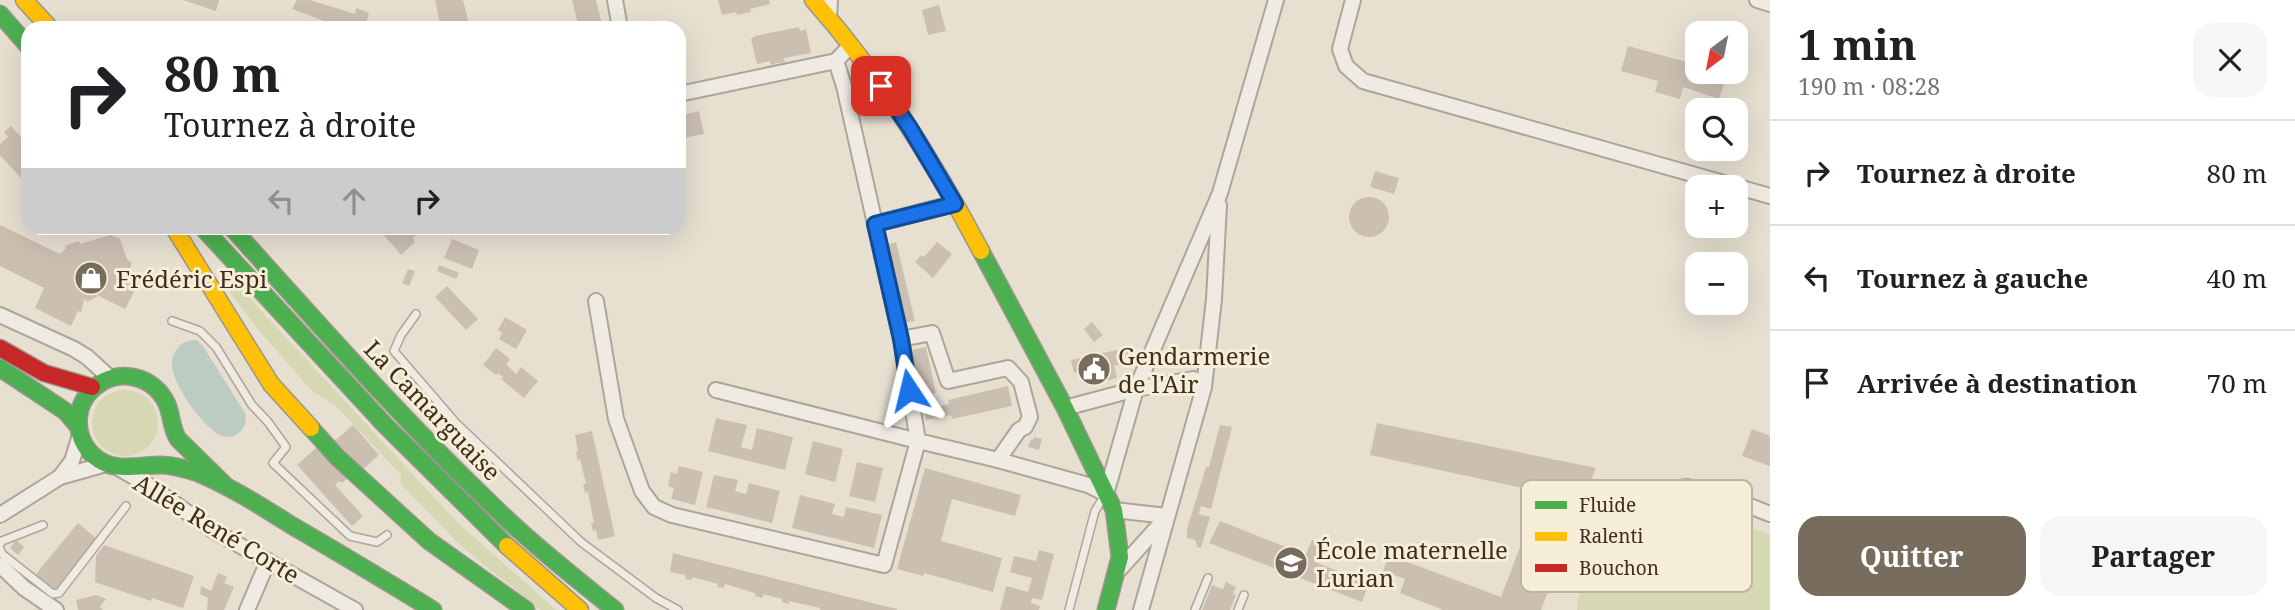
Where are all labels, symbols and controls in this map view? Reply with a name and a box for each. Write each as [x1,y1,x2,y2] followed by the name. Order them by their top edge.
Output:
[1798,15,1917,72] text: 1 min
[1685,21,1748,84] north arrow
[1685,21,1748,315] map controls
[2193,23,2267,97] button: close
[164,40,280,106] text: 80 m
[49,49,140,140] icon: right
[851,56,911,116] pin
[862,67,900,105] icon: arrive
[1798,70,1940,102] text: 190 m · 08:28
[1685,98,1748,161] button: search
[164,103,416,146] text: Tournez à droite
[1798,154,1836,192] icon: right
[1857,155,2076,191] text: Tournez à droite
[2207,155,2267,191] text: 80 m
[1685,175,1748,238] button: +
[262,182,300,220] icon: left
[335,182,373,220] icon: ahead
[408,182,446,220] icon: right
[1685,252,1748,315] button: −
[72,259,110,297] shop icon: Frédéric Espi
[1798,259,1836,297] icon: left
[1857,260,2088,296] text: Tournez à gauche
[2207,260,2267,296] text: 40 m
[116,262,267,295] place label: Frédéric Espi
[357,333,509,487] street label: La Camarguaise
[1118,339,1270,400] place label: Gendarmerie de l'Air
[1075,350,1113,388] public building icon: Gendarmerie de l'Air
[872,353,946,427] position arrow
[1798,364,1836,402] icon: arrive
[1857,365,2137,401] text: Arrivée à destination
[2207,365,2267,401] text: 70 m
[128,465,306,591] street label: Allée René Corte
[1521,480,1752,592] legend
[1579,492,1636,518] text: Fluide
[1798,516,2026,596] button: Quitter
[2040,516,2267,596] button: Partager
[1579,523,1643,549] text: Ralenti
[1316,533,1508,594] place label: École maternelle Lurian
[1272,544,1310,582] school or university icon: École maternelle Lurian
[1579,555,1659,581] text: Bouchon

